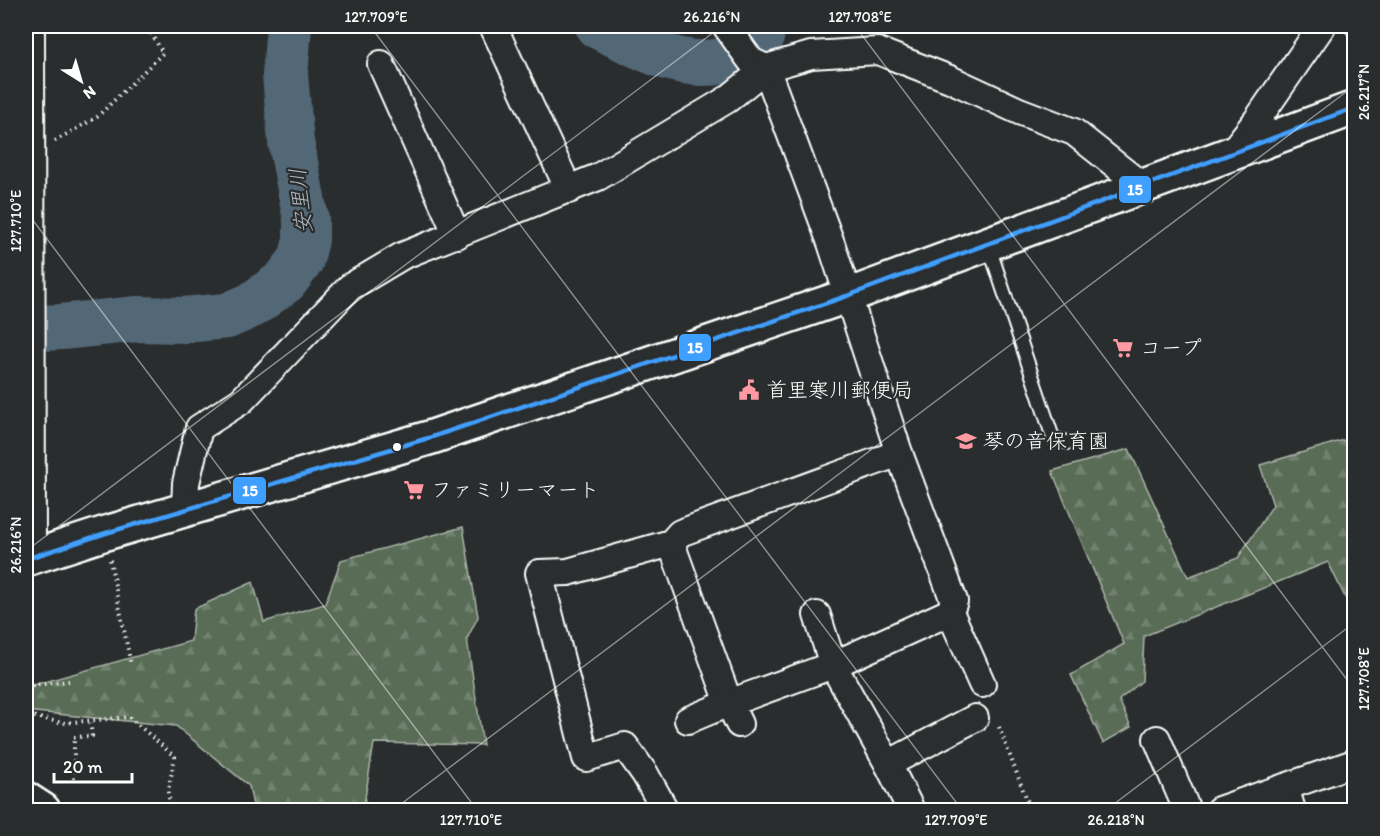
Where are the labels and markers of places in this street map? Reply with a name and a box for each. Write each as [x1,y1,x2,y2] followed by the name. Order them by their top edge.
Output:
[1140,335,1202,360] place label: コープ
[1111,336,1135,360] supermarket icon: コープ
[766,377,913,402] place label: 首里寒川郵便局
[737,378,761,402] public building icon: 首里寒川郵便局
[983,428,1109,453] place label: 琴の音保育園
[954,429,978,453] school or university icon: 琴の音保育園
[391,441,403,453] unlabelled marker
[431,477,599,502] place label: ファミリーマート
[402,478,426,502] supermarket icon: ファミリーマート

